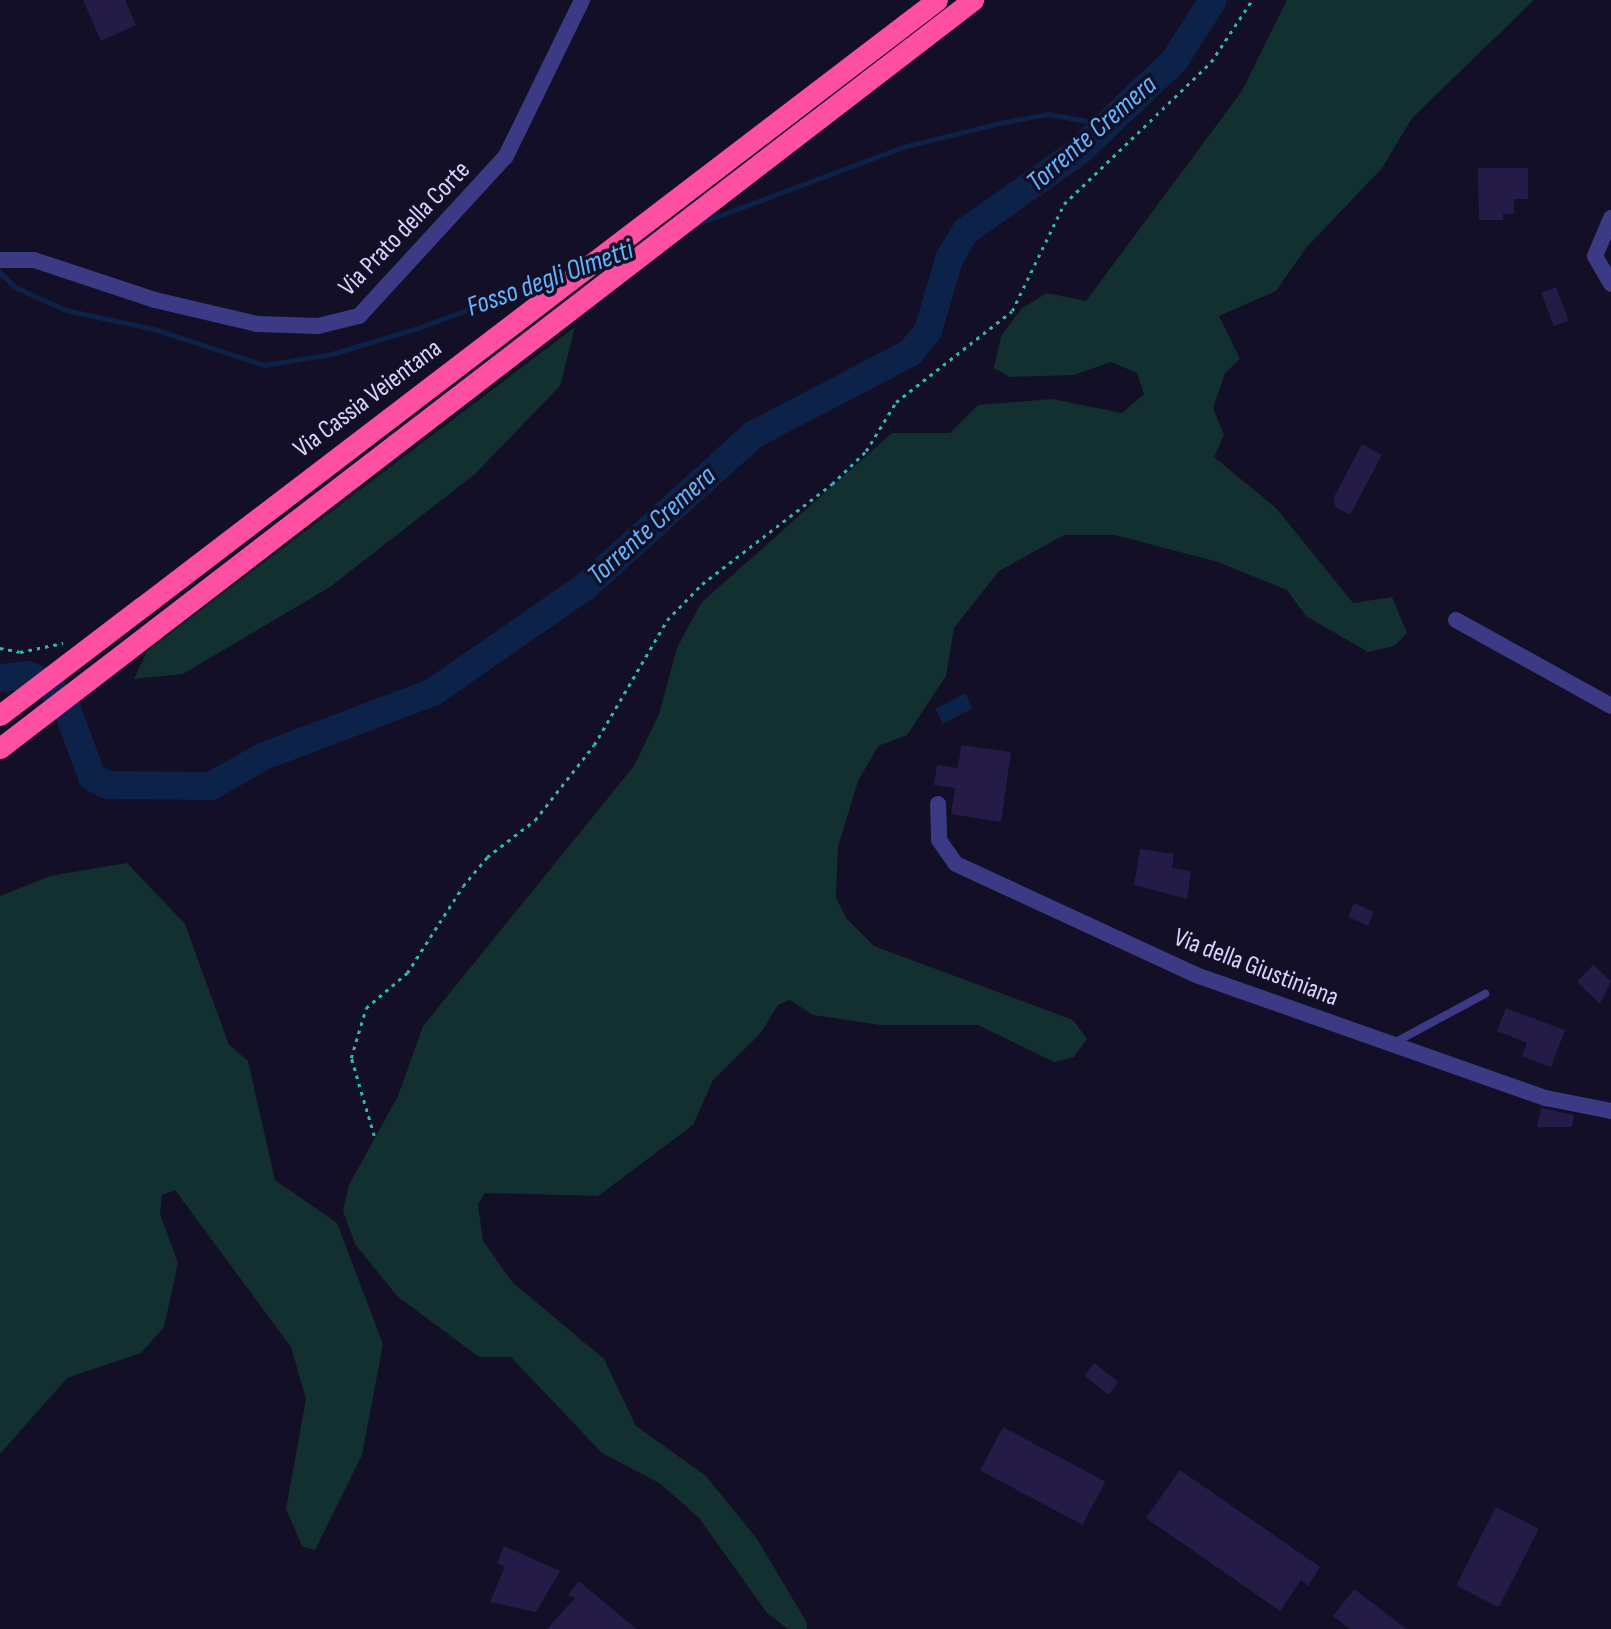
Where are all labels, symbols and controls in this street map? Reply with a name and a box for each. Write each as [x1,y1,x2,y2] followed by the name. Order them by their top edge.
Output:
[1020,68,1164,200] water label: Torrente Cremera
[333,155,477,303] street label: Via Prato della Corte
[462,233,638,325] water label: Fosso degli Olmetti
[288,333,448,465] street label: Via Cassia Veientana
[581,460,723,592] water label: Torrente Cremera
[1169,922,1343,1014] street label: Via della Giustiniana

